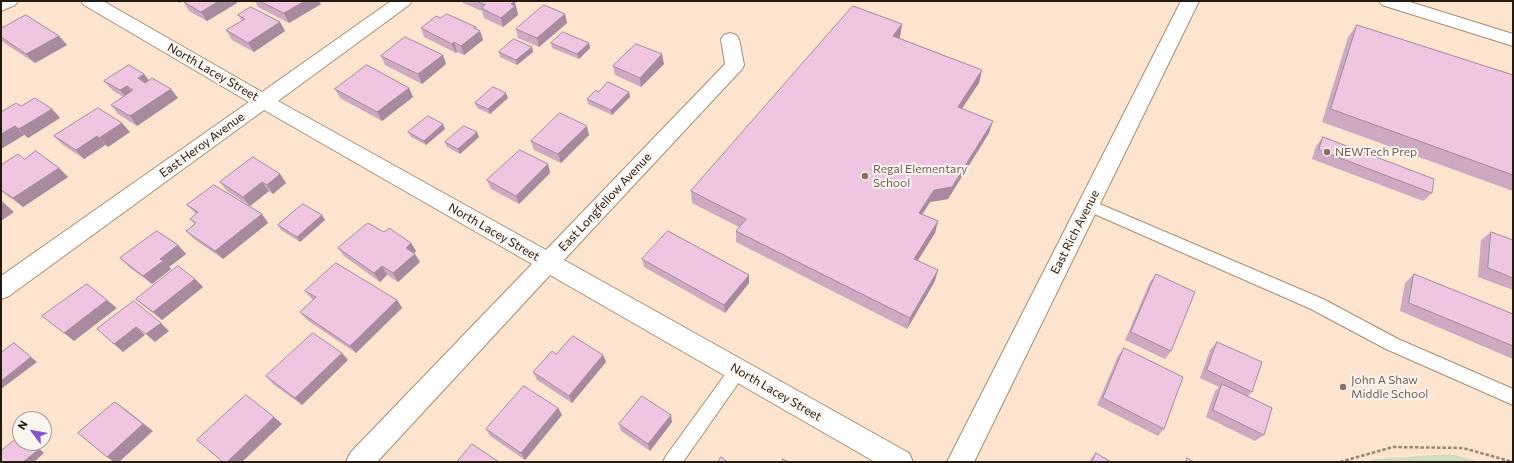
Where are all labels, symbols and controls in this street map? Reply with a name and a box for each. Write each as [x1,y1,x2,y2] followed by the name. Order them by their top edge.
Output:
[165,40,261,104] street label: North Lacey Street
[157,109,247,181] street label: East Heroy Avenue
[1335,145,1417,159] place label: NEWTech Prep
[1322,147,1332,157] marker: NEWTech Prep
[556,150,654,254] street label: East Longfellow Avenue
[873,162,967,190] place label: Regal Elementary School
[860,171,870,181] marker: Regal Elementary School
[1048,188,1102,276] street label: East Rich Avenue
[446,200,542,264] street label: North Lacey Street
[728,360,824,424] street label: North Lacey Street
[1351,373,1428,401] place label: John A Shaw Middle School
[1338,382,1348,392] marker: John A Shaw Middle School
[12,411,52,451] north arrow
[15,418,30,432] text: N

